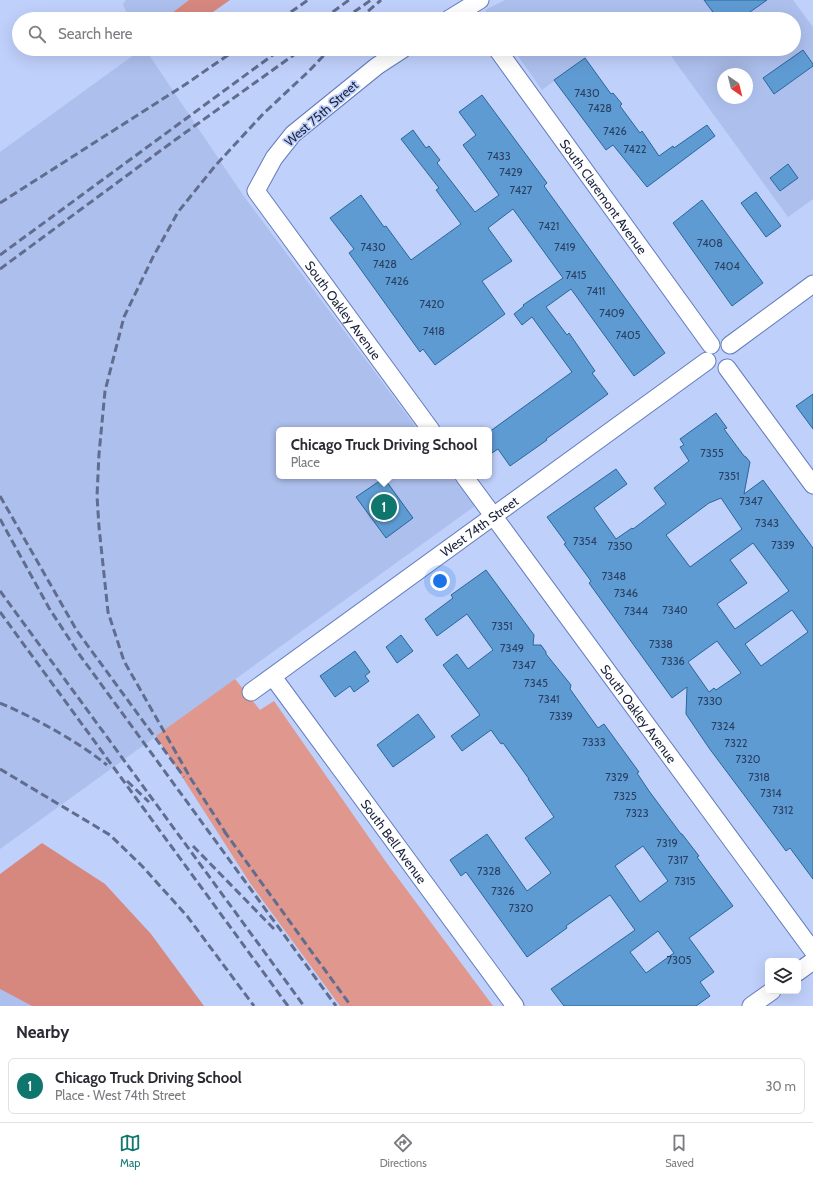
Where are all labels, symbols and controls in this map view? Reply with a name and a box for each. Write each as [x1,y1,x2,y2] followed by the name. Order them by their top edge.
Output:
[12,12,801,56] search box
[26,23,48,45] icon: search
[58,25,133,43] text: Search here
[717,68,753,104] north arrow
[281,76,362,149] street label: West 75th Street
[574,86,600,100] house number: 7430
[588,101,612,115] house number: 7428
[603,124,627,138] house number: 7426
[557,136,651,257] street label: South Claremont Avenue
[623,142,647,156] house number: 7422
[487,149,511,163] house number: 7433
[499,165,523,179] house number: 7429
[510,183,533,197] house number: 7427
[539,219,559,233] house number: 7421
[697,236,723,250] house number: 7408
[360,240,386,254] house number: 7430
[554,240,576,254] house number: 7419
[373,257,397,271] house number: 7428
[302,258,385,363] street label: South Oakley Avenue
[714,259,740,273] house number: 7404
[565,268,587,282] house number: 7415
[385,274,409,288] house number: 7426
[587,284,605,298] house number: 7411
[420,297,445,311] house number: 7420
[599,306,625,320] house number: 7409
[423,324,445,338] house number: 7418
[615,328,641,342] house number: 7405
[276,427,492,479] popup
[291,436,477,454] text: Chicago Truck Driving School
[700,446,724,460] house number: 7355
[291,454,320,470] text: Place
[718,469,740,483] house number: 7351
[371,492,397,522] pin: 1
[437,492,522,560] street label: West 74th Street
[739,494,763,508] house number: 7347
[755,516,779,530] house number: 7343
[573,534,598,548] house number: 7354
[771,538,795,552] house number: 7339
[607,539,633,553] house number: 7350
[602,569,626,583] house number: 7348
[430,571,450,591] your location
[614,586,638,600] house number: 7346
[662,603,688,617] house number: 7340
[624,604,649,618] house number: 7344
[491,619,513,633] house number: 7351
[649,637,673,651] house number: 7338
[500,641,524,655] house number: 7349
[661,654,685,668] house number: 7336
[512,658,536,672] house number: 7347
[597,661,680,766] street label: South Oakley Avenue
[524,676,548,690] house number: 7345
[538,692,560,706] house number: 7341
[697,694,723,708] house number: 7330
[549,709,573,723] house number: 7339
[711,719,735,733] house number: 7324
[582,735,606,749] house number: 7333
[724,736,748,750] house number: 7322
[736,752,761,766] house number: 7320
[605,770,629,784] house number: 7329
[748,770,770,784] house number: 7318
[760,786,782,800] house number: 7314
[613,789,637,803] house number: 7325
[358,796,430,887] street label: South Bell Avenue
[773,803,794,817] house number: 7312
[625,806,649,820] house number: 7323
[656,836,678,850] house number: 7319
[668,853,689,867] house number: 7317
[477,864,501,878] house number: 7328
[674,874,696,888] house number: 7315
[491,884,515,898] house number: 7326
[509,901,534,915] house number: 7320
[666,953,692,967] house number: 7305
[765,958,801,994] map controls
[765,958,801,994] button: layers
[16,1022,69,1042] text: Nearby
[55,1069,242,1087] text: Chicago Truck Driving School
[28,1078,32,1094] text: 1
[766,1078,796,1094] text: 30 m
[55,1087,186,1103] text: Place · West 74th Street
[119,1132,141,1170] tab: Map
[380,1132,427,1170] tab: Directions
[665,1132,694,1170] tab: Saved

